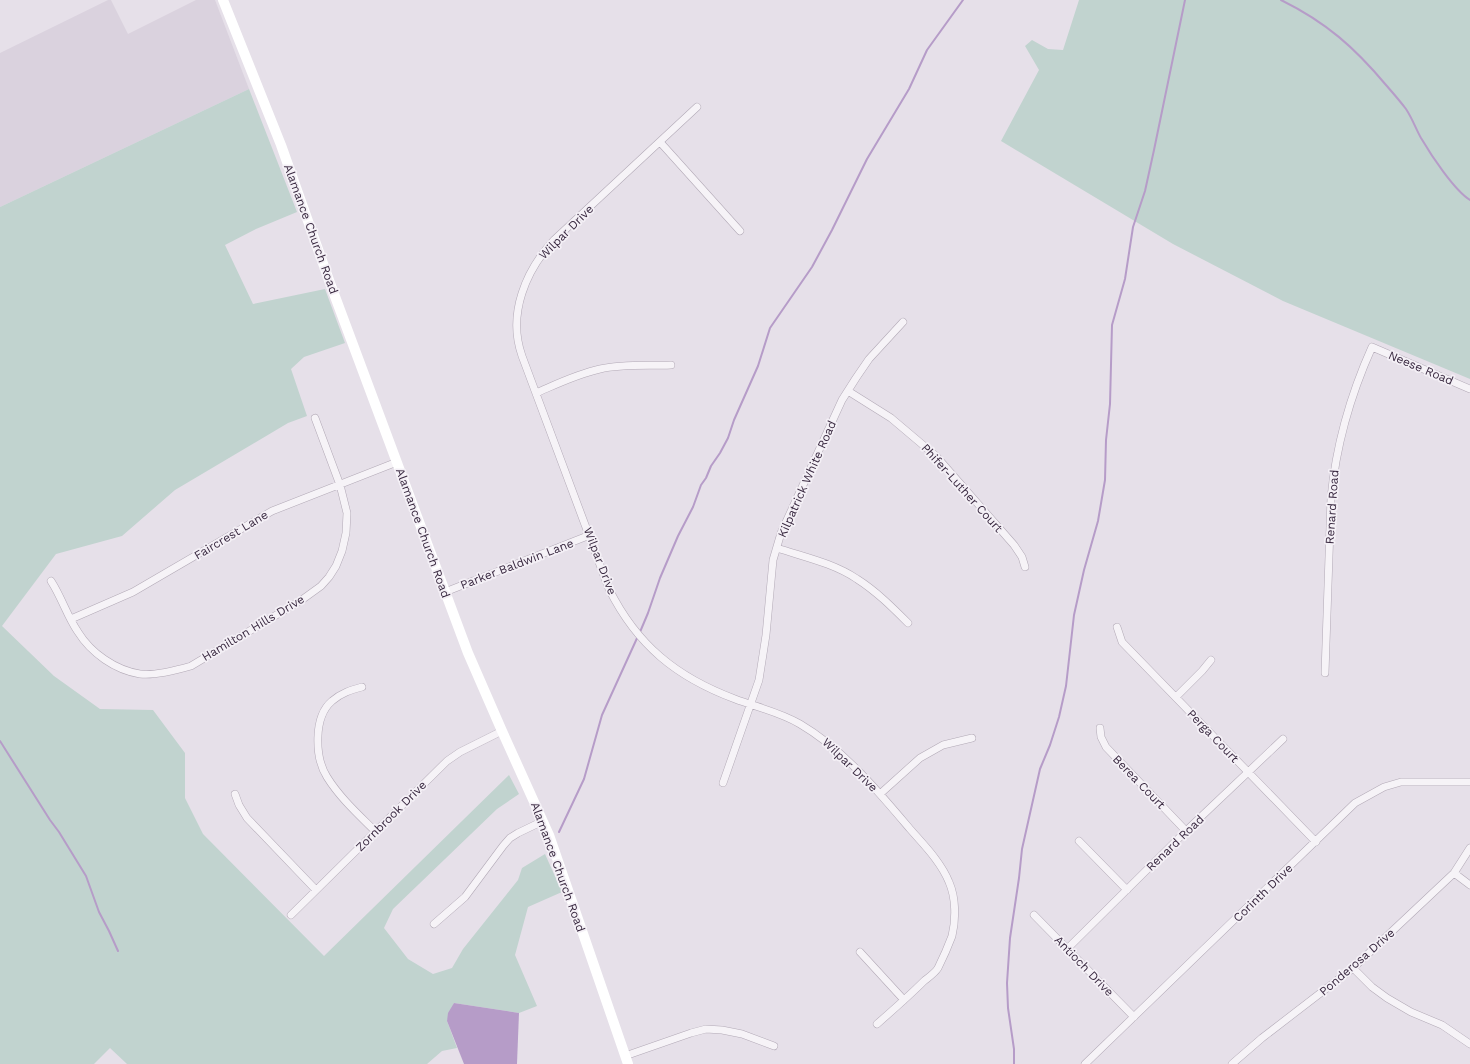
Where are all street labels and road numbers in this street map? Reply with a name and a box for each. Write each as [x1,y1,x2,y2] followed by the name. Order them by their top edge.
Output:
[281,162,341,296] street label: Alamance Church Road
[536,202,596,262] street label: Wilpar Drive
[1386,348,1456,388] street label: Neese Road
[775,418,839,540] street label: Kilpatrick White Road
[918,441,1006,535] street label: Phifer-Luther Court
[393,466,453,600] street label: Alamance Church Road
[1322,469,1342,545] street label: Renard Road
[192,507,270,563] street label: Faircrest Lane
[581,525,619,597] street label: Wilpar Drive
[458,536,576,592] street label: Parker Baldwin Lane
[199,592,307,664] street label: Hamilton Hills Drive
[1184,707,1242,765] street label: Perga Court
[819,735,881,795] street label: Wilpar Drive
[1110,752,1168,812] street label: Berea Court
[353,778,429,854] street label: Zornbrook Drive
[528,800,588,934] street label: Alamance Church Road
[1143,812,1207,874] street label: Renard Road
[1230,861,1296,925] street label: Corinth Drive
[1317,926,1397,998] street label: Ponderosa Drive
[1052,933,1116,999] street label: Antioch Drive

